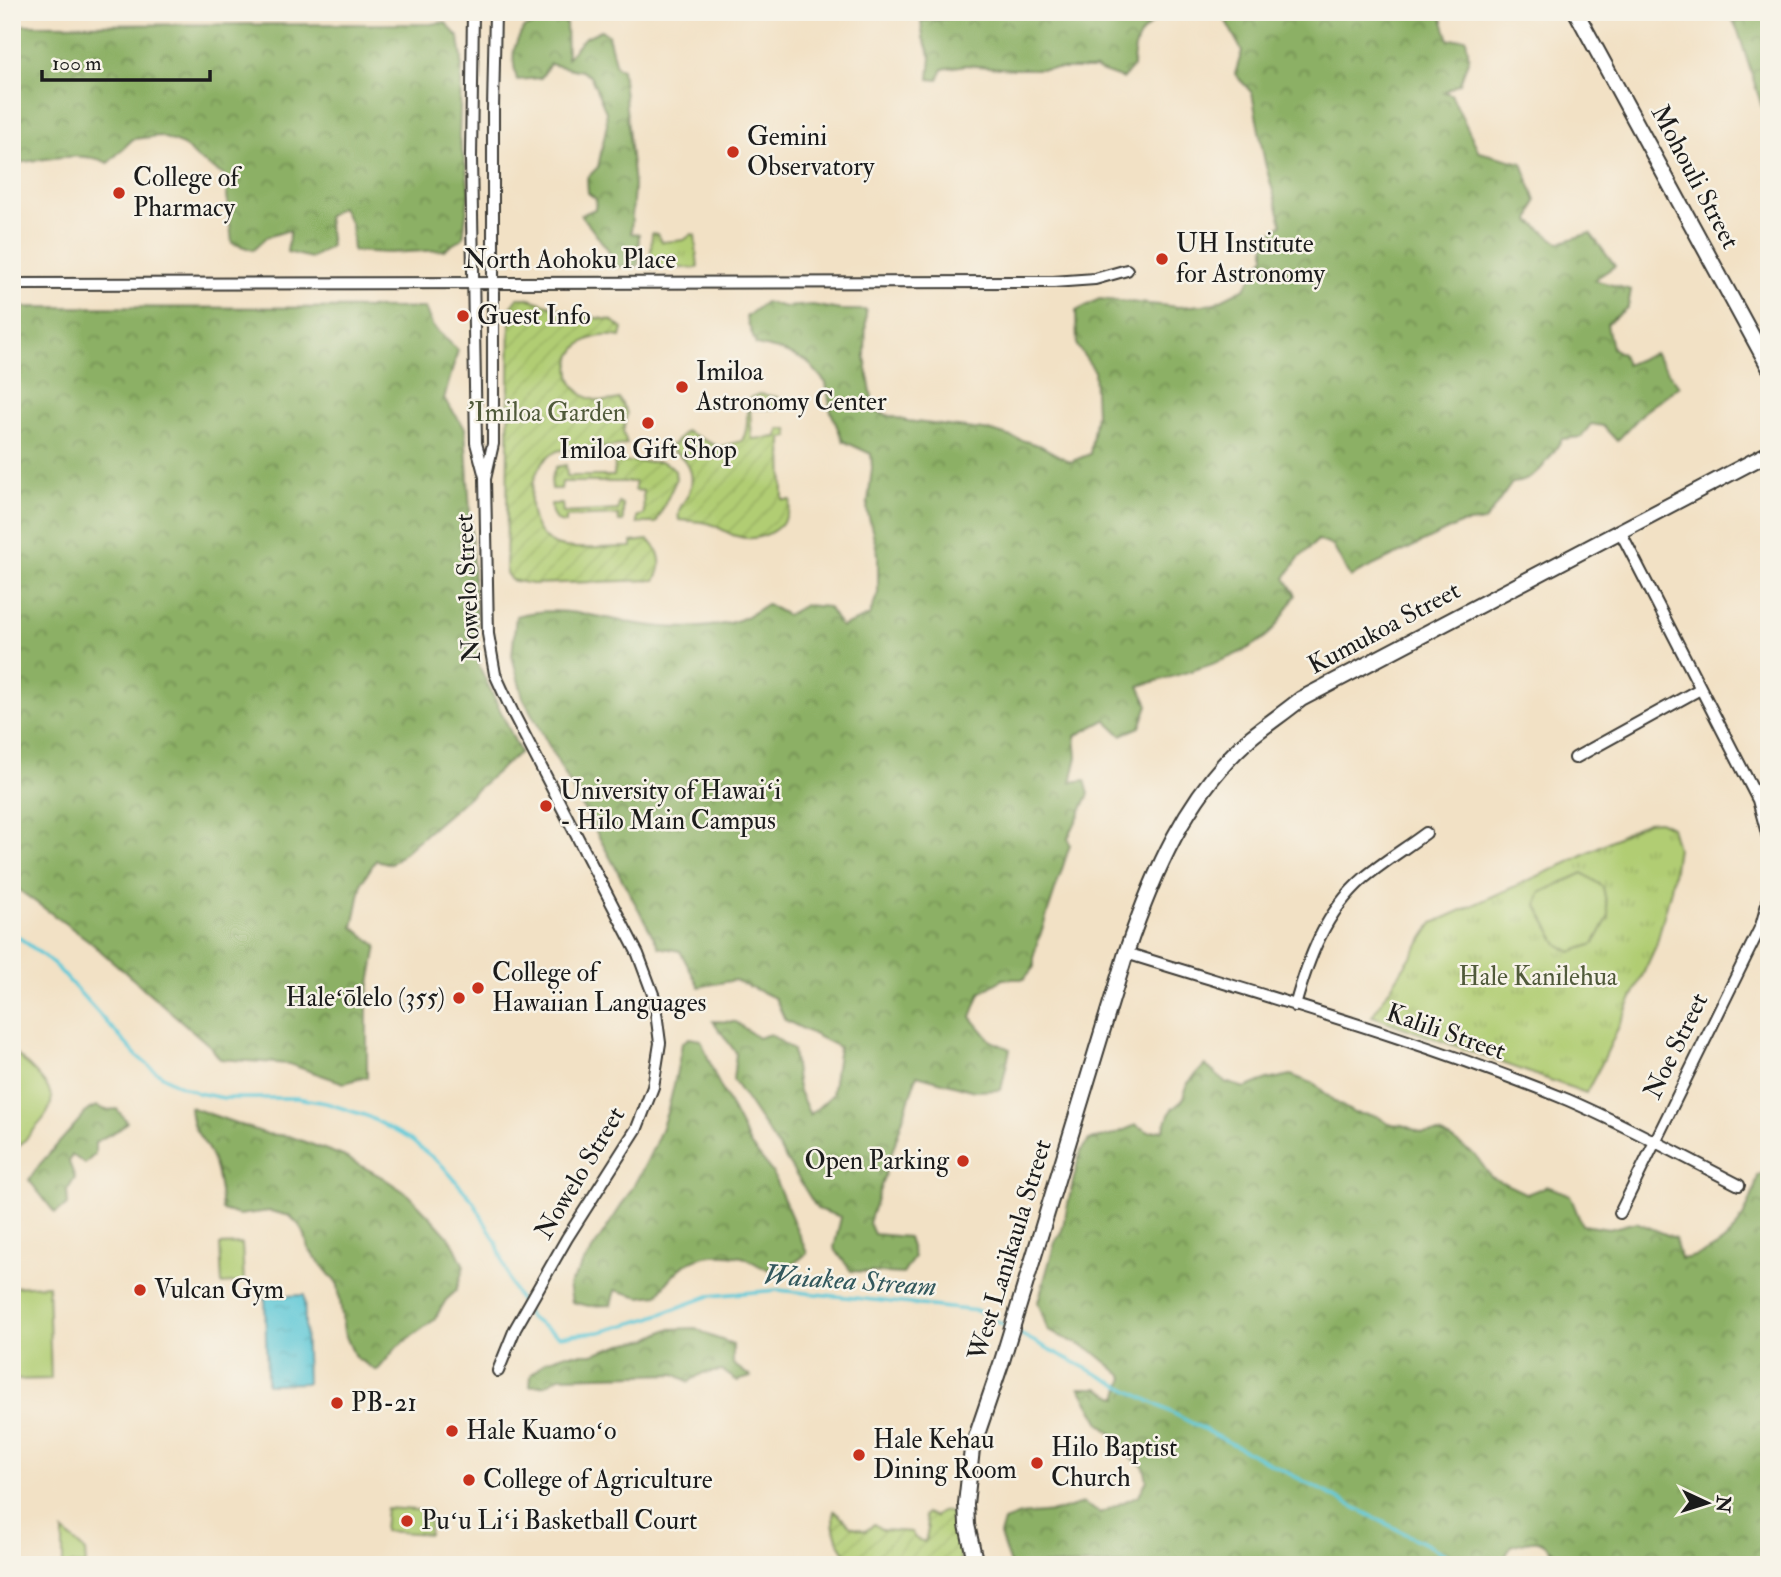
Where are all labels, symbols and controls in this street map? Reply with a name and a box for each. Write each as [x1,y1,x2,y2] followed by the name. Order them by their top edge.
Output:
[42,38,210,82] scale bar
[52,50,102,77] text: 100 m
[1644,100,1746,254] street label: Mohouli Street
[747,121,875,183] place label: Gemini Observatory
[725,144,741,160] marker: Gemini Observatory
[133,162,242,224] place label: College of Pharmacy
[111,185,127,201] marker: College of Pharmacy
[1176,228,1326,290] place label: UH Institute for Astronomy
[464,244,676,276] street label: North Aohoku Place
[1154,251,1170,267] marker: UH Institute for Astronomy
[477,300,591,332] place label: Guest Info
[455,308,471,324] marker: Guest Info
[695,356,887,418] place label: Imiloa Astronomy Center
[674,379,690,395] marker: Imiloa Astronomy Center
[468,397,626,429] park label: 'Imiloa Garden
[640,415,656,431] marker: Imiloa Gift Shop
[559,434,737,467] place label: Imiloa Gift Shop
[448,513,488,663] street label: Nowelo Street
[1302,574,1466,682] street label: Kumukoa Street
[560,775,781,838] place label: University of Hawaiʻi - Hilo Main Campus
[538,798,554,814] marker: University of Hawaiʻi - Hilo Main Campus
[492,957,707,1019] place label: College of Hawaiian Languages
[1458,961,1618,993] park label: Hale Kanilehua
[470,980,486,996] marker: College of Hawaiian Languages
[285,982,445,1014] place label: Haleʻōlelo (355)
[1637,988,1715,1104] street label: Noe Street
[451,990,467,1006] marker: Haleʻōlelo (355)
[1382,997,1510,1067] street label: Kalili Street
[528,1101,632,1245] street label: Nowelo Street
[961,1136,1059,1365] street label: West Lanikaula Street
[805,1145,950,1178] place label: Open Parking
[955,1153,971,1169] marker: Open Parking
[762,1258,938,1304] water label: Waiakea Stream
[154,1274,284,1306] place label: Vulcan Gym
[132,1282,148,1298] marker: Vulcan Gym
[351,1387,417,1419] place label: PB-21
[329,1395,345,1411] marker: PB-21
[466,1415,617,1447] place label: Hale Kuamoʻo
[444,1423,460,1439] marker: Hale Kuamoʻo
[873,1424,1017,1486] place label: Hale Kehau Dining Room
[1051,1432,1177,1494] place label: Hilo Baptist Church
[851,1447,867,1463] marker: Hale Kehau Dining Room
[1029,1455,1045,1471] marker: Hilo Baptist Church
[483,1464,713,1496] place label: College of Agriculture
[1672,1468,1742,1538] north arrow
[461,1472,477,1488] marker: College of Agriculture
[1710,1494,1736,1514] text: N
[421,1505,697,1537] place label: Puʻu Liʻi Basketball Court
[399,1513,415,1529] marker: Puʻu Liʻi Basketball Court

